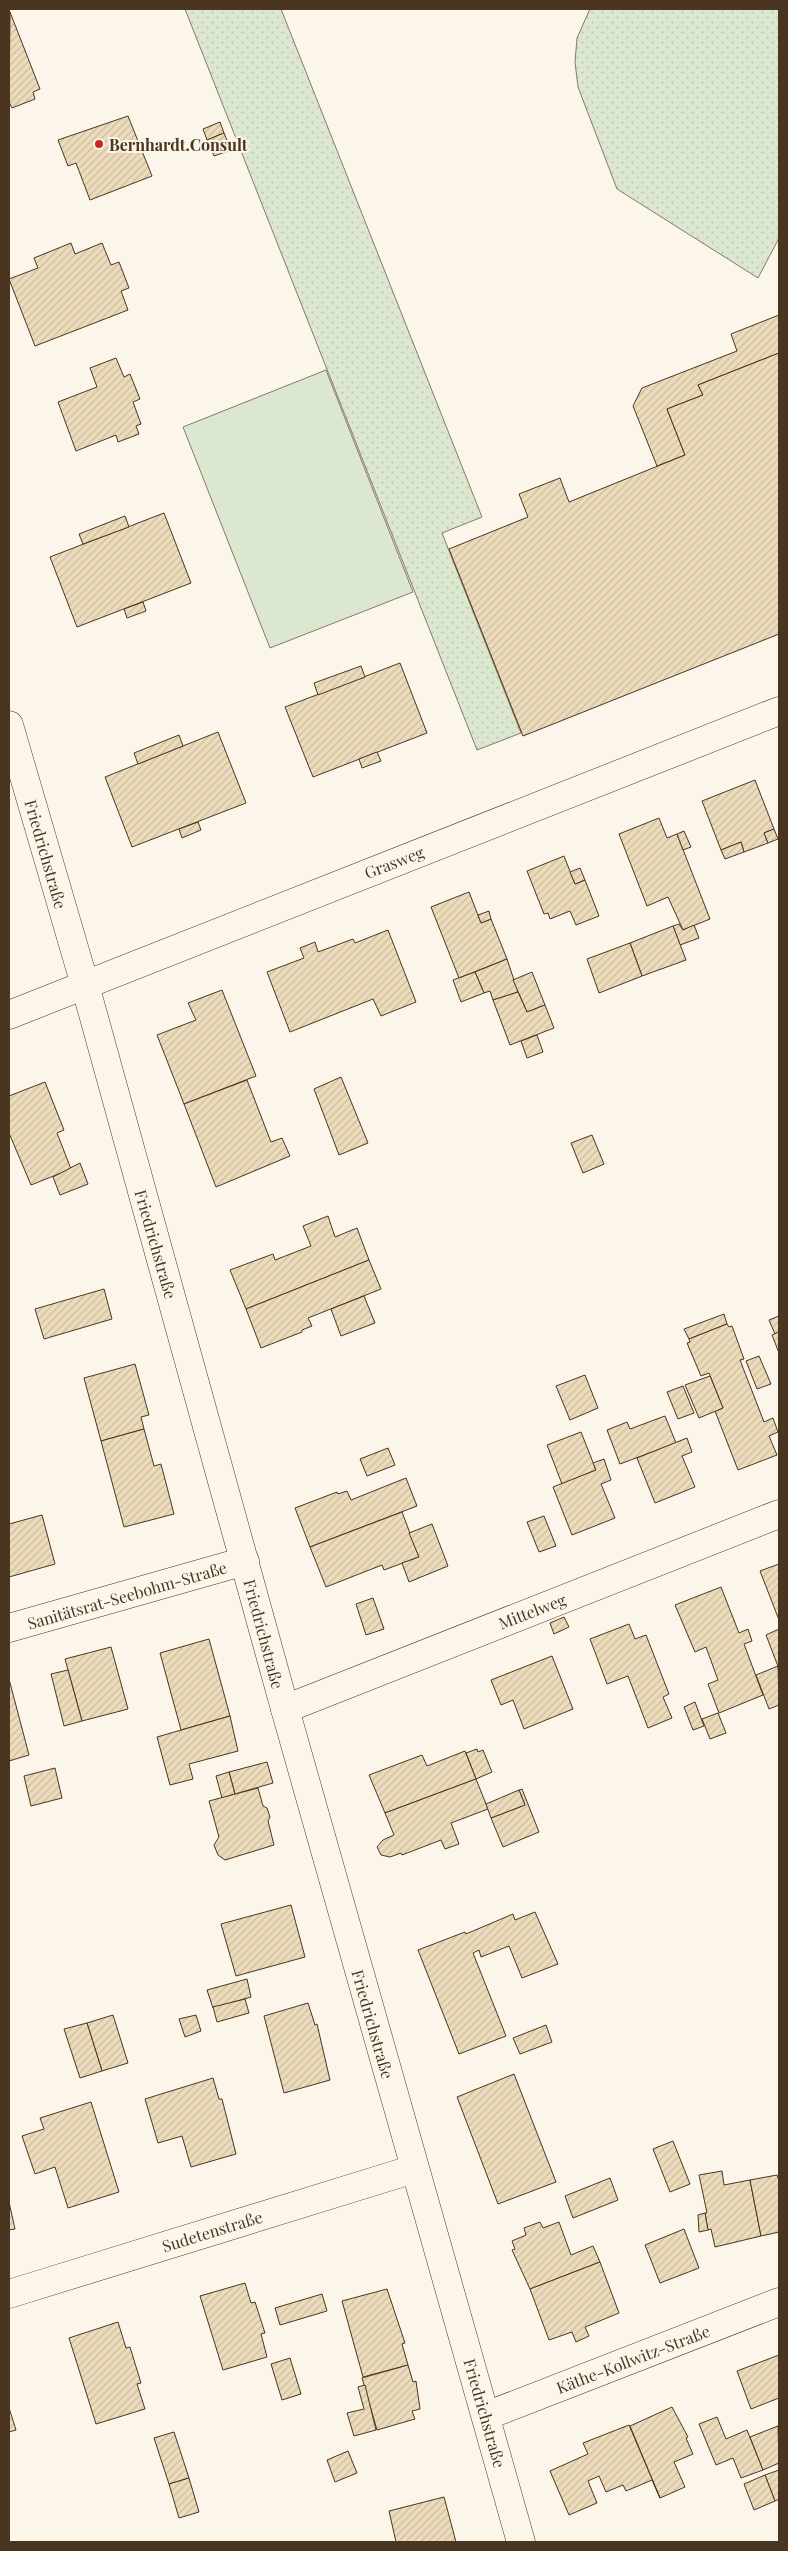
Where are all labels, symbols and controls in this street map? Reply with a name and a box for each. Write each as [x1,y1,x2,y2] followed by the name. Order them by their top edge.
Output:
[109,134,248,155] place label: Bernhardt.Consult
[93,138,105,150] marker: Bernhardt.Consult
[20,797,72,911] street label: Friedrichstraße
[361,841,427,883] street label: Grasweg
[130,1187,182,1301] street label: Friedrichstraße
[25,1556,229,1634] street label: Sanitätsrat-Seebohm-Straße
[239,1577,289,1691] street label: Friedrichstraße
[495,1588,569,1633] street label: Mittelweg
[347,1967,399,2081] street label: Friedrichstraße
[159,2206,265,2256] street label: Sudetenstraße
[553,2320,713,2398] street label: Käthe-Kollwitz-Straße
[459,2356,511,2470] street label: Friedrichstraße

